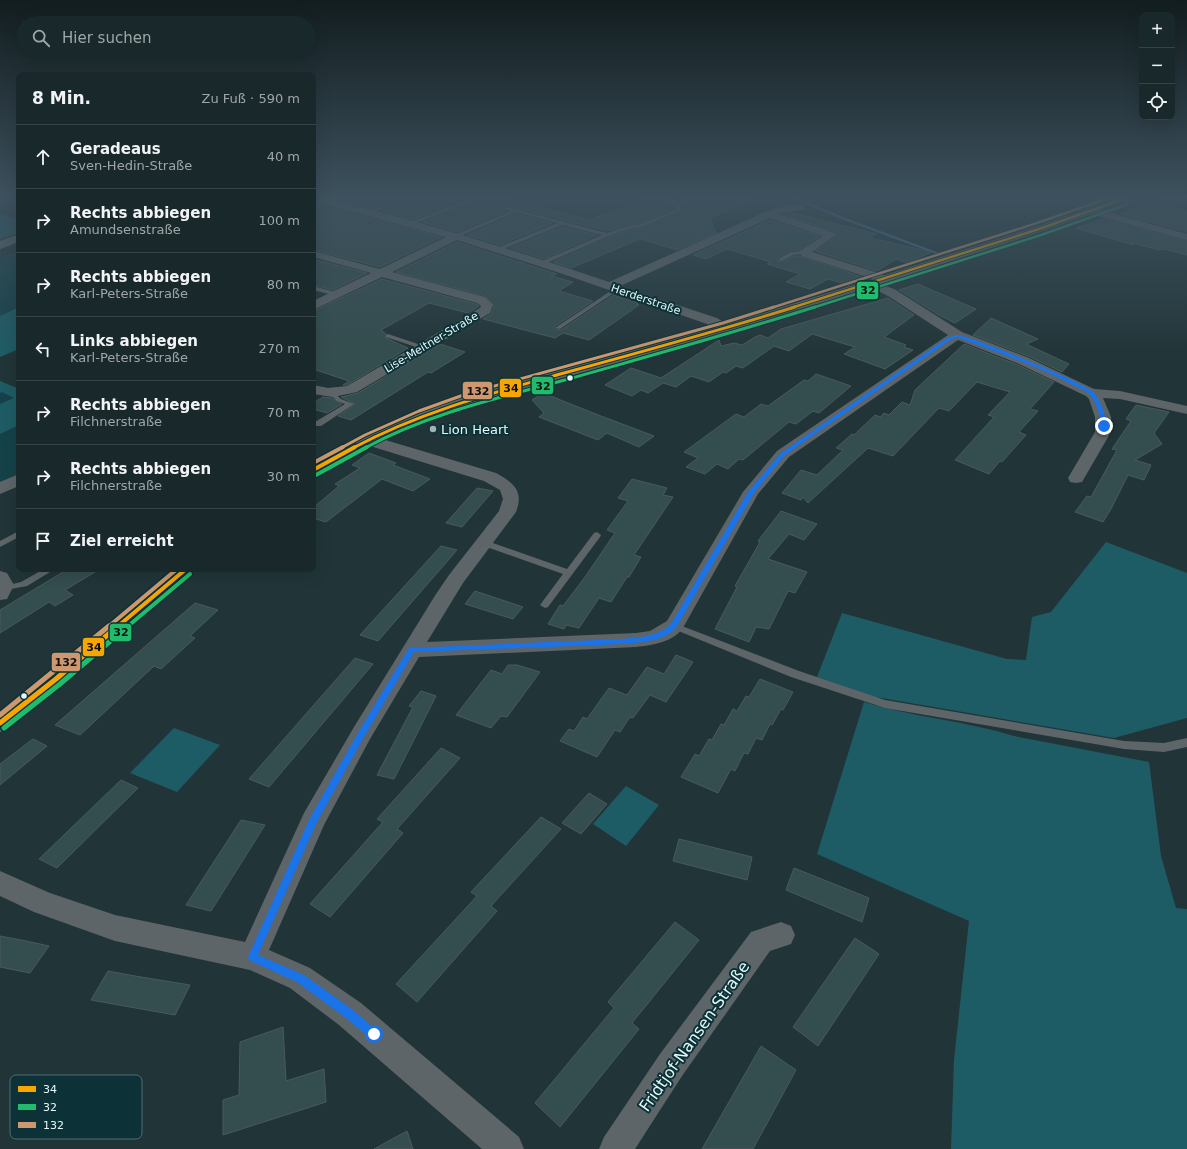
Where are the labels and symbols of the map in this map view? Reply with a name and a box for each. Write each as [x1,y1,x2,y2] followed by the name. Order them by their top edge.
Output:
[609,281,683,318] street label: Herderstraße
[856,281,879,300] line badge: 32
[860,284,876,297] text: 32
[382,309,481,376] street label: Lise-Meitner-Straße
[565,373,575,383] unlabelled marker
[531,376,554,395] line badge: 32
[499,378,522,398] line badge: 34
[535,380,551,393] text: 32
[462,381,493,400] line badge: 132
[503,382,519,395] text: 34
[467,385,489,398] text: 132
[1095,417,1113,435] route end
[441,422,508,437] place label: Lion Heart
[428,424,438,434] marker: Lion Heart
[109,623,132,642] line badge: 32
[113,626,129,639] text: 32
[82,637,105,657] line badge: 34
[86,641,102,654] text: 34
[51,652,81,672] line badge: 132
[55,656,77,669] text: 132
[19,691,29,701] unlabelled marker
[635,958,754,1115] street label: Fridtjof-Nansen-Straße
[365,1025,383,1043] route start
[10,1075,142,1139] legend
[43,1083,57,1096] text: 34
[43,1101,57,1114] text: 32
[43,1119,64,1132] text: 132

